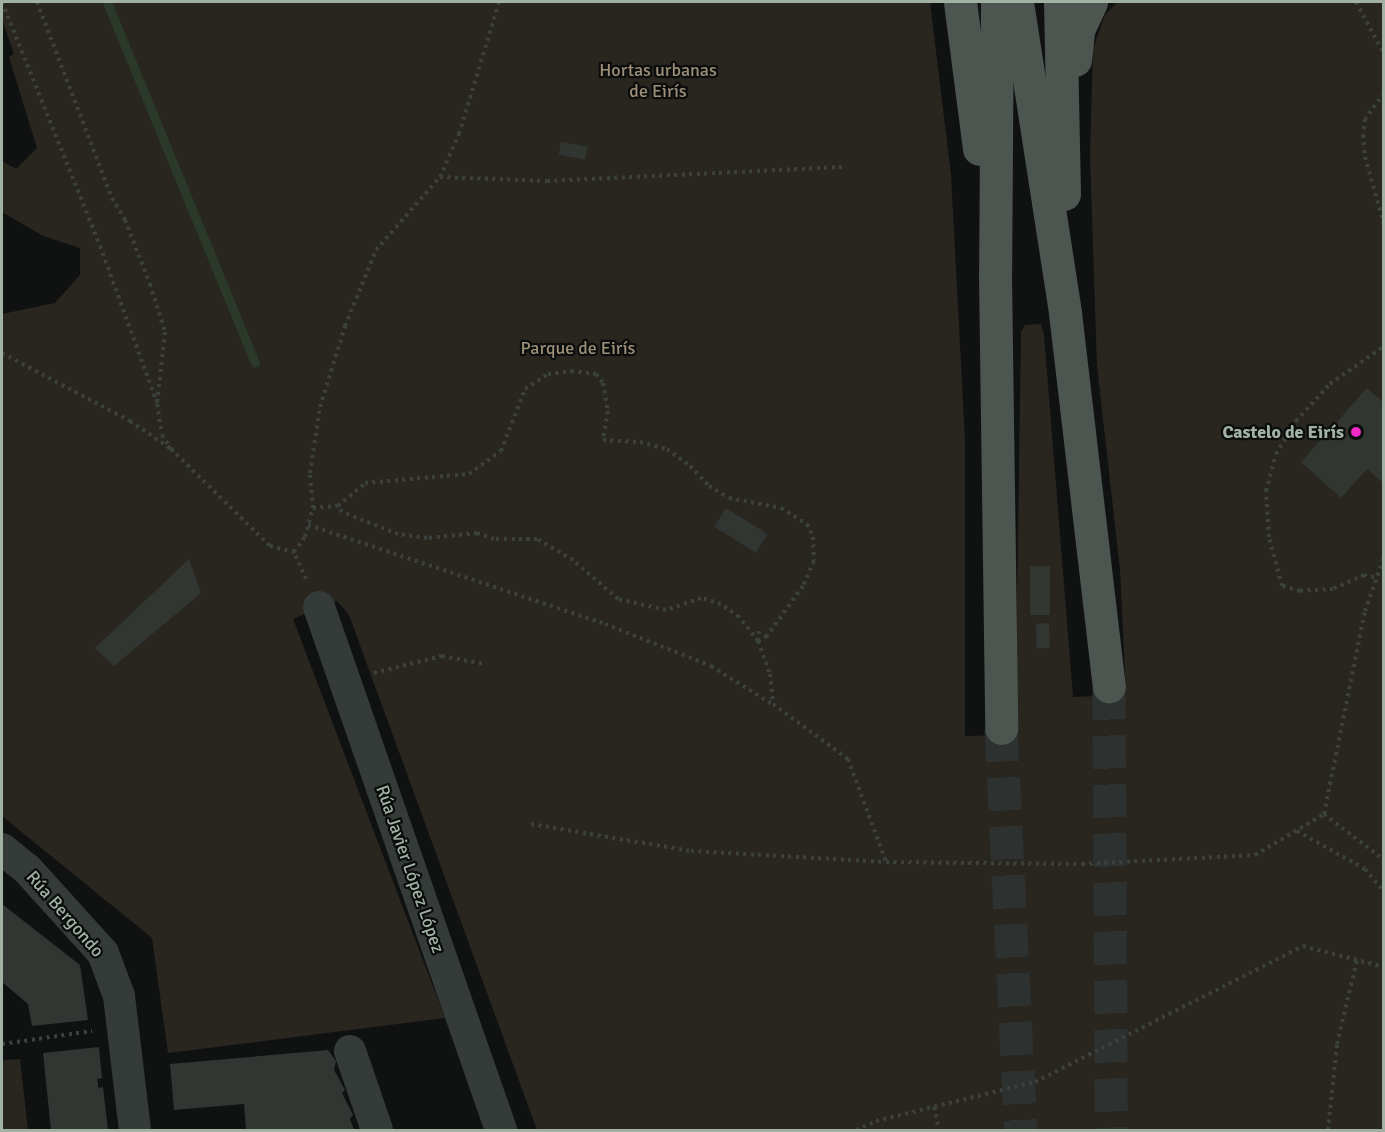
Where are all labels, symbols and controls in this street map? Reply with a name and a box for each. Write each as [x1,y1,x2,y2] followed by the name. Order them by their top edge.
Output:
[599,60,717,103] park label: Hortas urbanas de Eirís
[521,337,635,359] park label: Parque de Eirís
[1222,421,1344,443] place label: Castelo de Eirís
[1349,425,1363,439] marker: Castelo de Eirís
[371,782,449,956] street label: Rúa Javier López López
[22,866,108,962] street label: Rúa Bergondo

